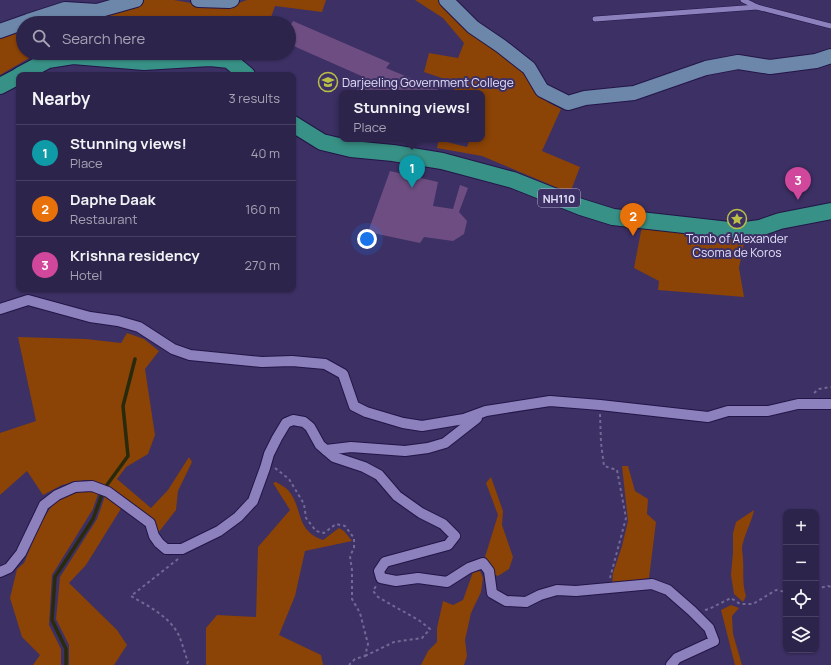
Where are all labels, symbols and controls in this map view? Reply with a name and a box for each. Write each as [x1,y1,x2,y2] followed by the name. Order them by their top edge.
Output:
[16,16,296,60] search box
[30,27,52,49] icon: search
[62,28,145,49] text: Search here
[317,71,339,93] school or university icon: Darjeeling Government College
[342,74,514,91] place label: Darjeeling Government College
[32,87,90,110] text: Nearby
[228,89,280,107] text: 3 results
[339,90,485,142] popup
[354,97,470,118] text: Stunning views!
[354,118,386,136] text: Place
[70,133,187,154] text: Stunning views!
[42,144,48,162] text: 1
[251,144,280,162] text: 40 m
[70,154,103,172] text: Place
[399,155,425,188] pin: 1
[785,167,811,200] pin: 3
[70,189,156,210] text: Daphe Daak
[538,189,580,207] road number: NH110
[41,200,49,218] text: 2
[245,200,280,218] text: 160 m
[620,203,646,236] pin: 2
[726,208,748,230] place icon: Tomb of Alexander Csoma de Koros
[70,210,137,228] text: Restaurant
[357,229,377,249] your location
[686,230,789,261] place label: Tomb of Alexander Csoma de Koros
[70,245,200,266] text: Krishna residency
[41,256,49,274] text: 3
[245,256,280,274] text: 270 m
[70,266,102,284] text: Hotel
[783,509,819,653] map controls
[783,509,819,545] button: +
[783,545,819,581] button: −
[783,581,819,617] button: locate
[783,617,819,653] button: layers

